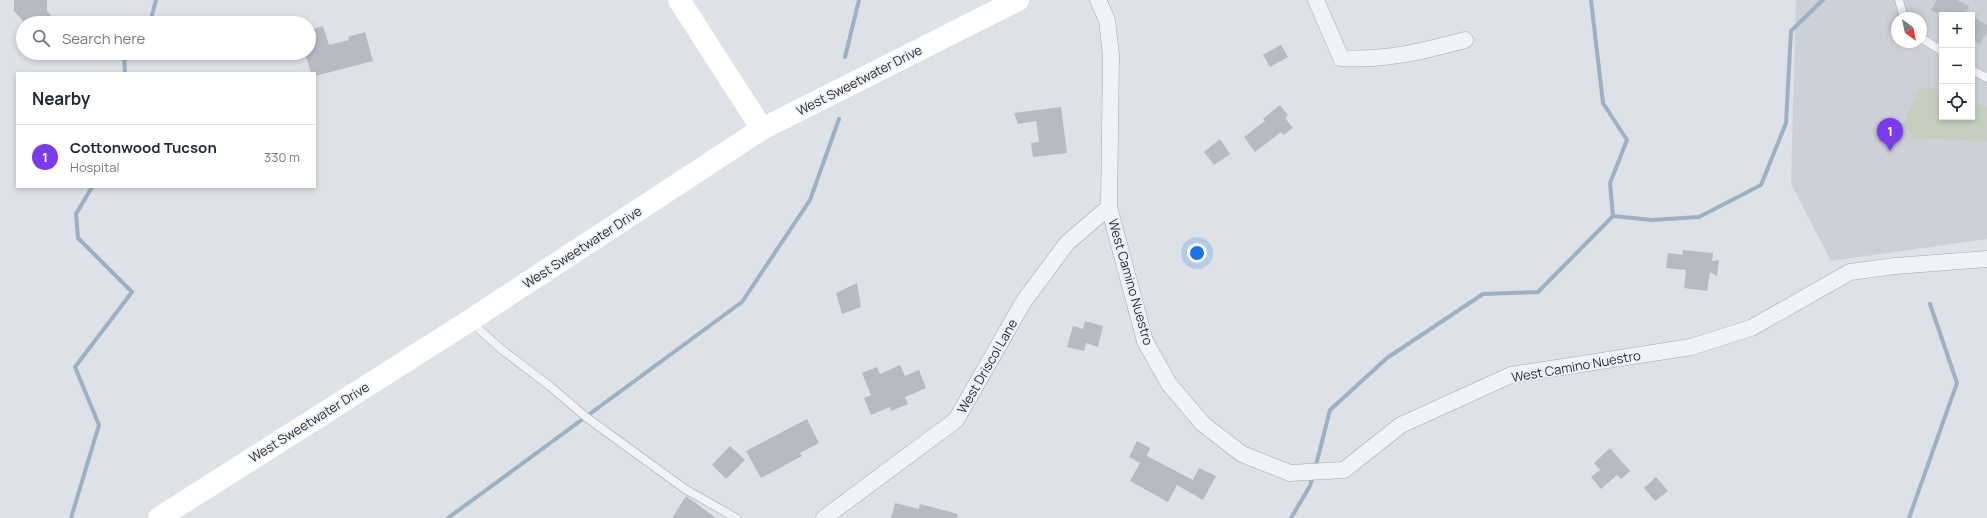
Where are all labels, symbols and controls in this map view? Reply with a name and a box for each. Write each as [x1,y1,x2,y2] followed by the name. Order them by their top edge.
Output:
[1891,12,1927,48] north arrow
[1939,12,1975,120] map controls
[1939,12,1975,48] button: +
[16,16,316,60] search box
[30,27,52,49] icon: search
[62,28,145,49] text: Search here
[793,40,925,120] street label: West Sweetwater Drive
[1939,48,1975,84] button: −
[1939,84,1975,120] button: locate
[32,87,90,110] text: Nearby
[1877,118,1903,151] pin: 1
[70,137,217,158] text: Cottonwood Tucson
[42,148,48,166] text: 1
[264,148,300,166] text: 330 m
[70,158,120,176] text: Hospital
[519,201,645,292] street label: West Sweetwater Drive
[1104,217,1158,348] street label: West Camino Nuestro
[1187,243,1207,263] your location
[953,315,1022,417] street label: West Driscol Lane
[1510,346,1642,386] street label: West Camino Nuestro
[245,377,373,466] street label: West Sweetwater Drive

